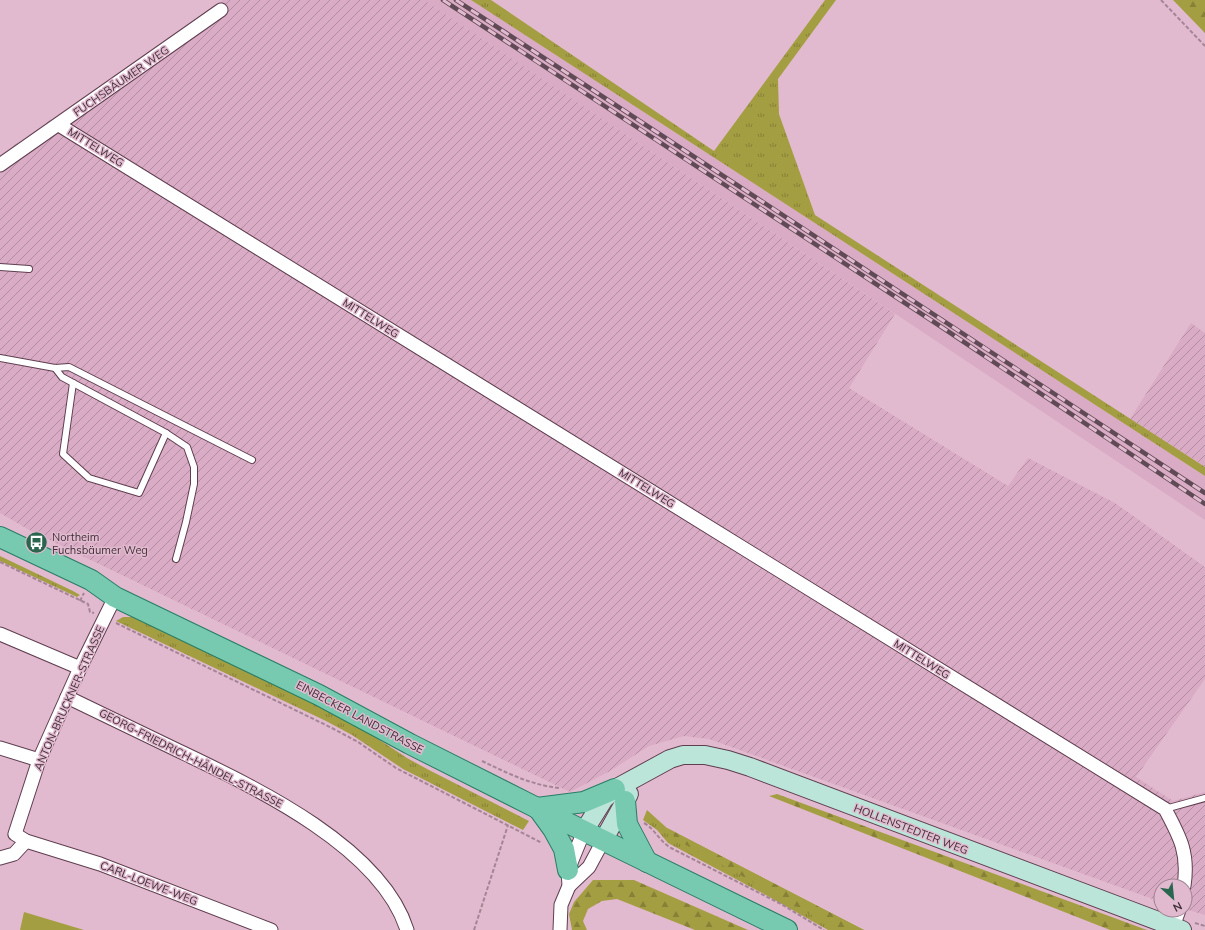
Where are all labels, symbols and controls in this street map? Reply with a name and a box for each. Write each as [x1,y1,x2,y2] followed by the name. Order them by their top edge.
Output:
[70,43,172,119] street label: FUCHSBÄUMER WEG
[65,124,127,170] street label: MITTELWEG
[340,295,402,341] street label: MITTELWEG
[616,465,678,511] street label: MITTELWEG
[24,530,50,556] bus stop icon: Northeim Fuchsbäumer Weg
[52,530,148,557] place label: Northeim Fuchsbäumer Weg
[31,623,107,773] street label: ANTON-BRUCKNER-STRASSE
[891,636,953,682] street label: MITTELWEG
[294,677,426,757] street label: EINBECKER LANDSTRASSE
[97,705,285,811] street label: GEORG-FRIEDRICH-HÄNDEL-STRASSE
[852,801,970,857] street label: HOLLENSTEDTER WEG
[98,858,200,908] street label: CARL-LOEWE-WEG
[1153,878,1193,918] north arrow
[1171,899,1184,915] text: N

